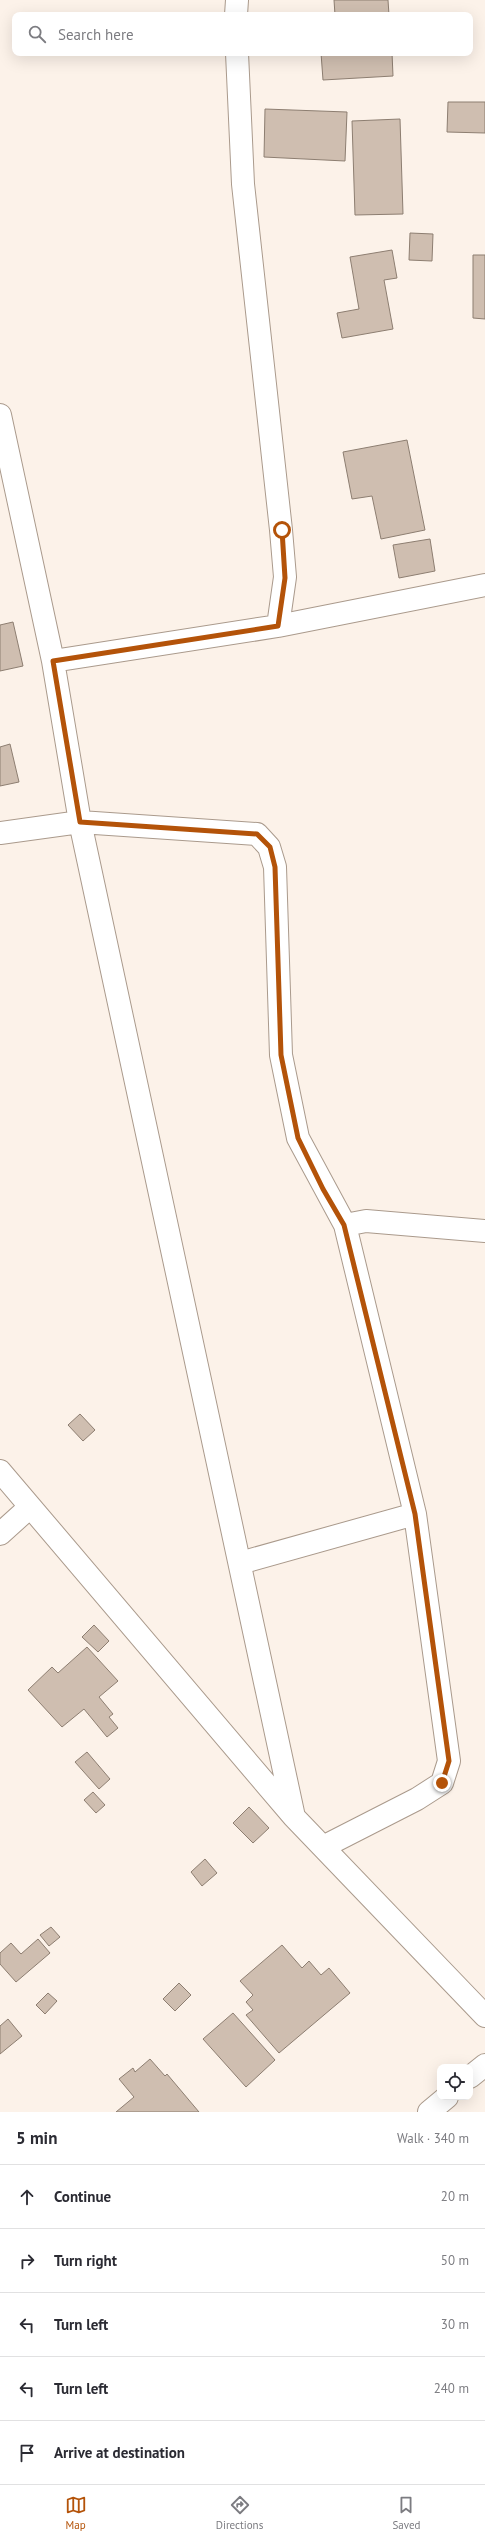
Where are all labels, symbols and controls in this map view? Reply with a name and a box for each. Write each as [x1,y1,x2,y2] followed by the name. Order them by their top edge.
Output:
[12,12,473,56] search box
[26,23,48,45] icon: search
[58,25,134,44] text: Search here
[273,521,291,539] route start
[433,1774,451,1792] route end
[437,2064,473,2100] map controls
[437,2064,473,2100] button: locate
[16,2127,57,2149] text: 5 min
[397,2130,469,2147] text: Walk · 340 m
[16,2186,38,2208] icon: ahead
[54,2187,111,2206] text: Continue
[441,2188,469,2205] text: 20 m
[16,2250,38,2272] icon: right
[54,2251,117,2270] text: Turn right
[441,2252,469,2269] text: 50 m
[16,2314,38,2336] icon: left
[54,2315,108,2334] text: Turn left
[441,2316,469,2333] text: 30 m
[16,2378,38,2400] icon: left
[54,2379,108,2398] text: Turn left
[434,2380,469,2397] text: 240 m
[16,2442,38,2464] icon: arrive
[54,2443,185,2462] text: Arrive at destination
[65,2494,87,2532] tab: Map
[216,2494,263,2532] tab: Directions
[392,2494,420,2532] tab: Saved

